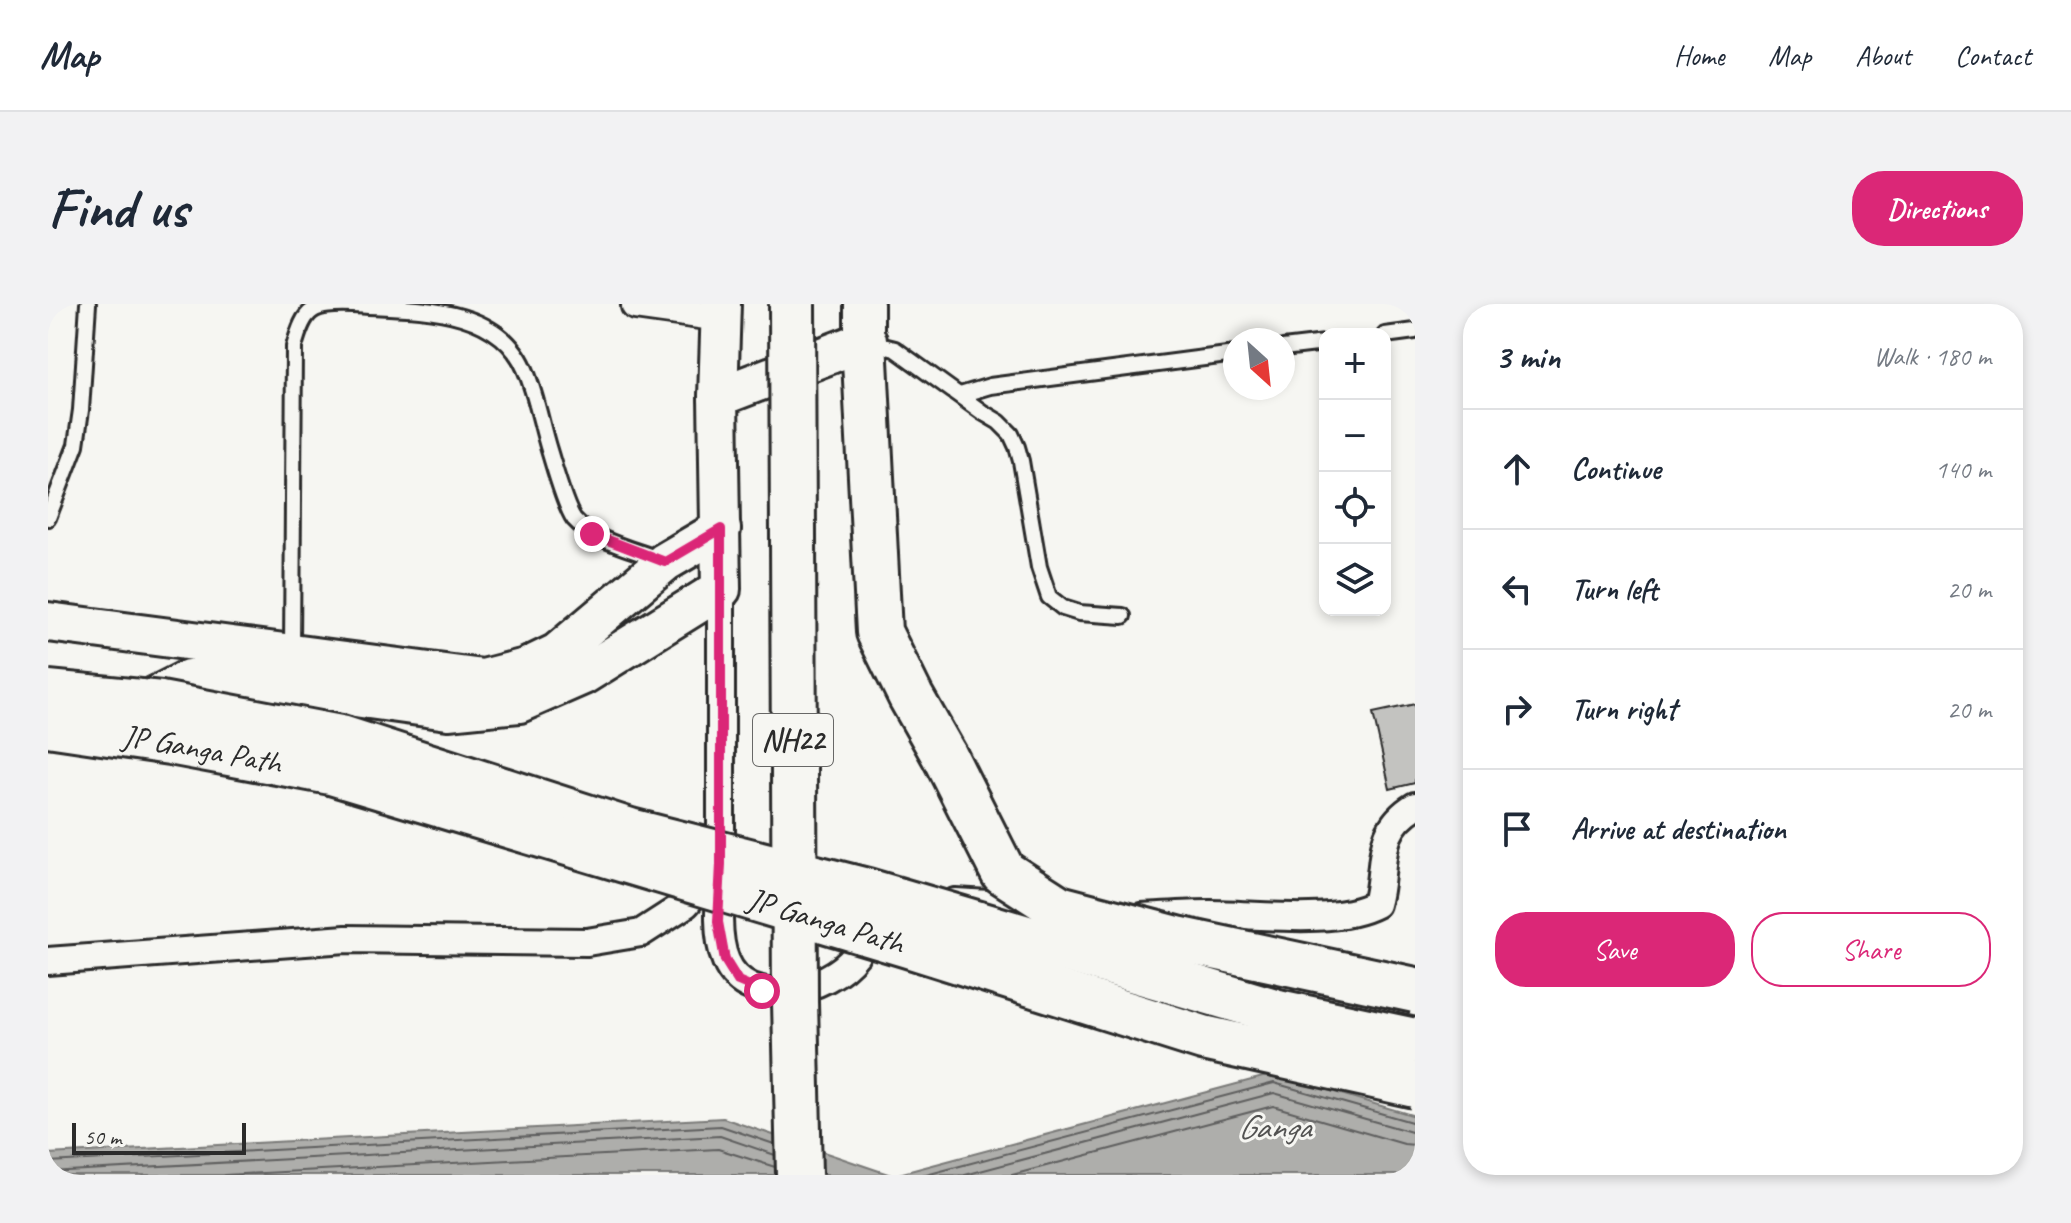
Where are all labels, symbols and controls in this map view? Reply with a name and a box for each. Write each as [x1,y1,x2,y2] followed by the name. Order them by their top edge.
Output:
[40,32,99,79] text: Map
[1674,38,1724,73] text: Home
[1768,38,1811,73] text: Map
[1855,38,1911,73] text: About
[1955,38,2031,73] text: Contact
[1852,171,2023,246] button: Directions
[48,173,188,244] text: Find us
[1223,328,1295,400] north arrow
[1319,328,1391,616] map controls
[1319,328,1391,400] button: +
[1495,335,1560,378] text: 3 min
[1874,340,1991,373] text: Walk · 180 m
[1319,400,1391,472] button: −
[1495,447,1539,491] icon: ahead
[1571,450,1661,488] text: Continue
[1935,453,1991,486] text: 140 m
[1319,472,1391,544] button: locate
[574,516,610,552] route end
[1319,544,1391,616] button: layers
[1495,567,1539,611] icon: left
[1571,570,1658,608] text: Turn left
[1947,573,1991,606] text: 20 m
[1495,687,1539,731] icon: right
[1571,690,1676,728] text: Turn right
[1947,693,1991,726] text: 20 m
[753,714,833,766] road number: NH22
[118,715,287,784] street label: JP Ganga Path
[1495,807,1539,851] icon: arrive
[1571,810,1786,848] text: Arrive at destination
[741,878,911,964] street label: JP Ganga Path
[1495,912,1735,987] button: Save
[1751,912,1991,987] button: Share
[744,973,780,1009] route start
[1238,1105,1314,1148] water label: Ganga
[72,1119,246,1155] scale bar
[84,1123,121,1151] text: 50 m

